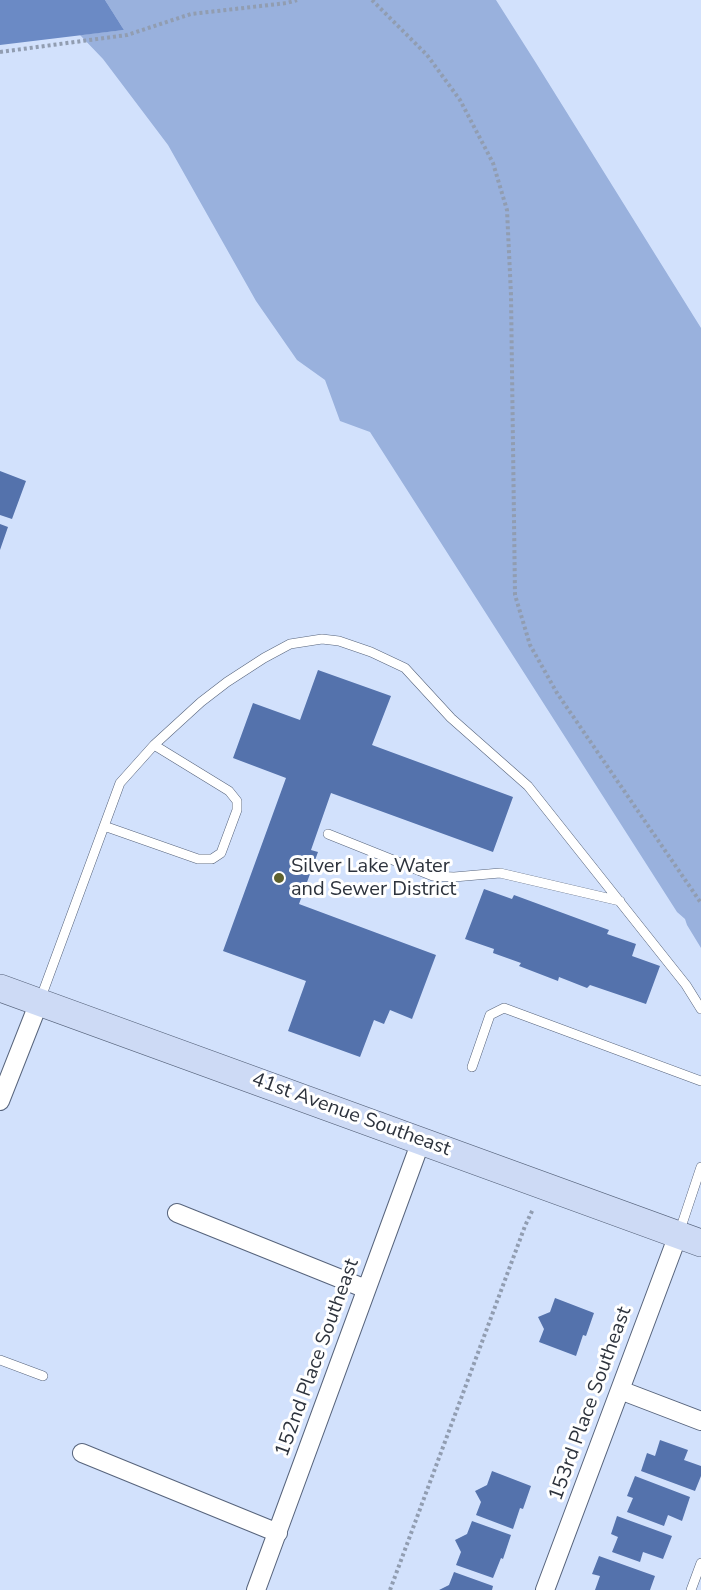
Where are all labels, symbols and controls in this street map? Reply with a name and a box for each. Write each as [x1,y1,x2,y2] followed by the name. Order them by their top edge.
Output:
[291,855,456,902] place label: Silver Lake Water and Sewer District
[272,871,286,885] marker: Silver Lake Water and Sewer District
[248,1068,454,1162] street label: 41st Avenue Southeast
[271,1256,365,1460] street label: 152nd Place Southeast
[545,1304,637,1504] street label: 153rd Place Southeast

